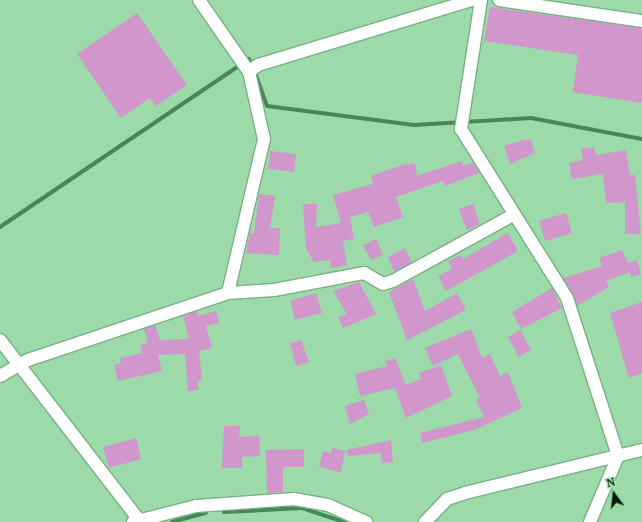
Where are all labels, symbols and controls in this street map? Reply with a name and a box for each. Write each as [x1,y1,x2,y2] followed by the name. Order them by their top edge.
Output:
[594,474,634,514] north arrow
[605,475,617,490] text: N

